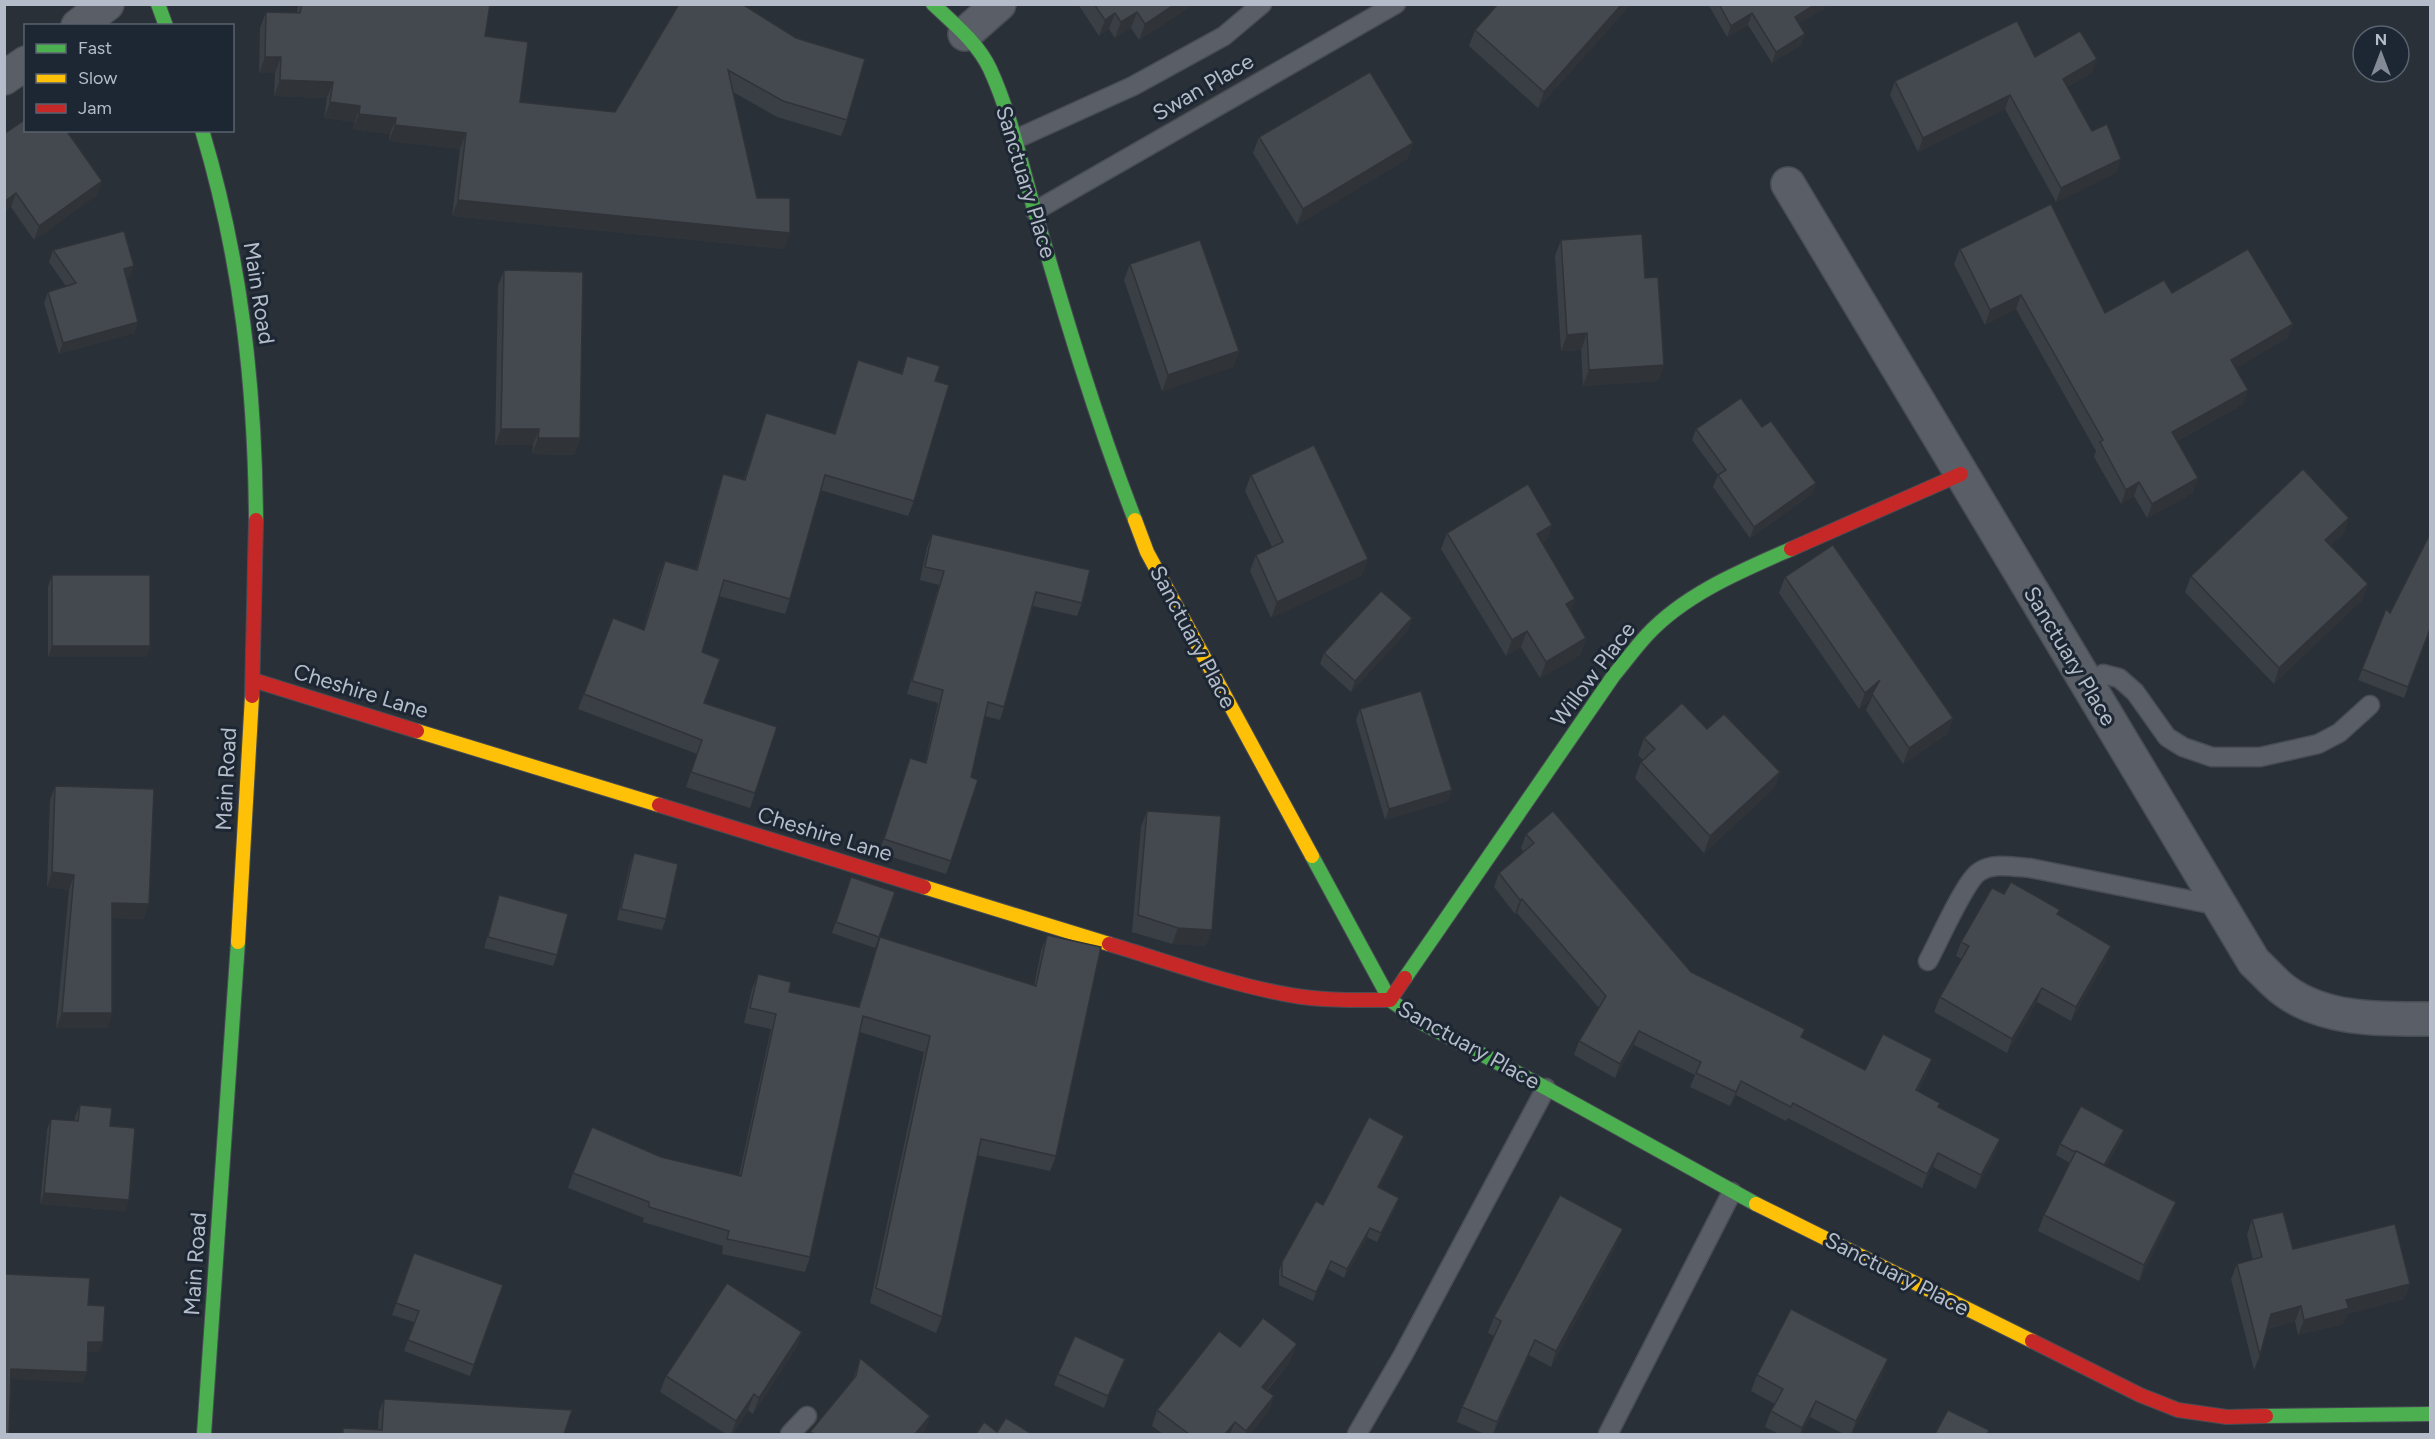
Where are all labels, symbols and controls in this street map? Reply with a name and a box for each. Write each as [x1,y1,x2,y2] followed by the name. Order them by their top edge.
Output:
[24,24,234,132] legend
[2351,24,2411,84] north arrow
[2375,30,2387,49] text: N
[78,37,112,59] text: Fast
[1148,47,1258,127] street label: Swan Place
[78,67,117,89] text: Slow
[78,97,112,119] text: Jam
[990,103,1062,261] street label: Sanctuary Place
[238,240,280,346] street label: Main Road
[1144,561,1242,713] street label: Sanctuary Place
[2018,581,2122,731] street label: Sanctuary Place
[1545,616,1641,732] street label: Willow Place
[290,658,432,724] street label: Cheshire Lane
[210,727,242,831] street label: Main Road
[754,801,896,867] street label: Cheshire Lane
[1393,995,1545,1095] street label: Sanctuary Place
[178,1212,212,1316] street label: Main Road
[1821,1226,1973,1322] street label: Sanctuary Place

